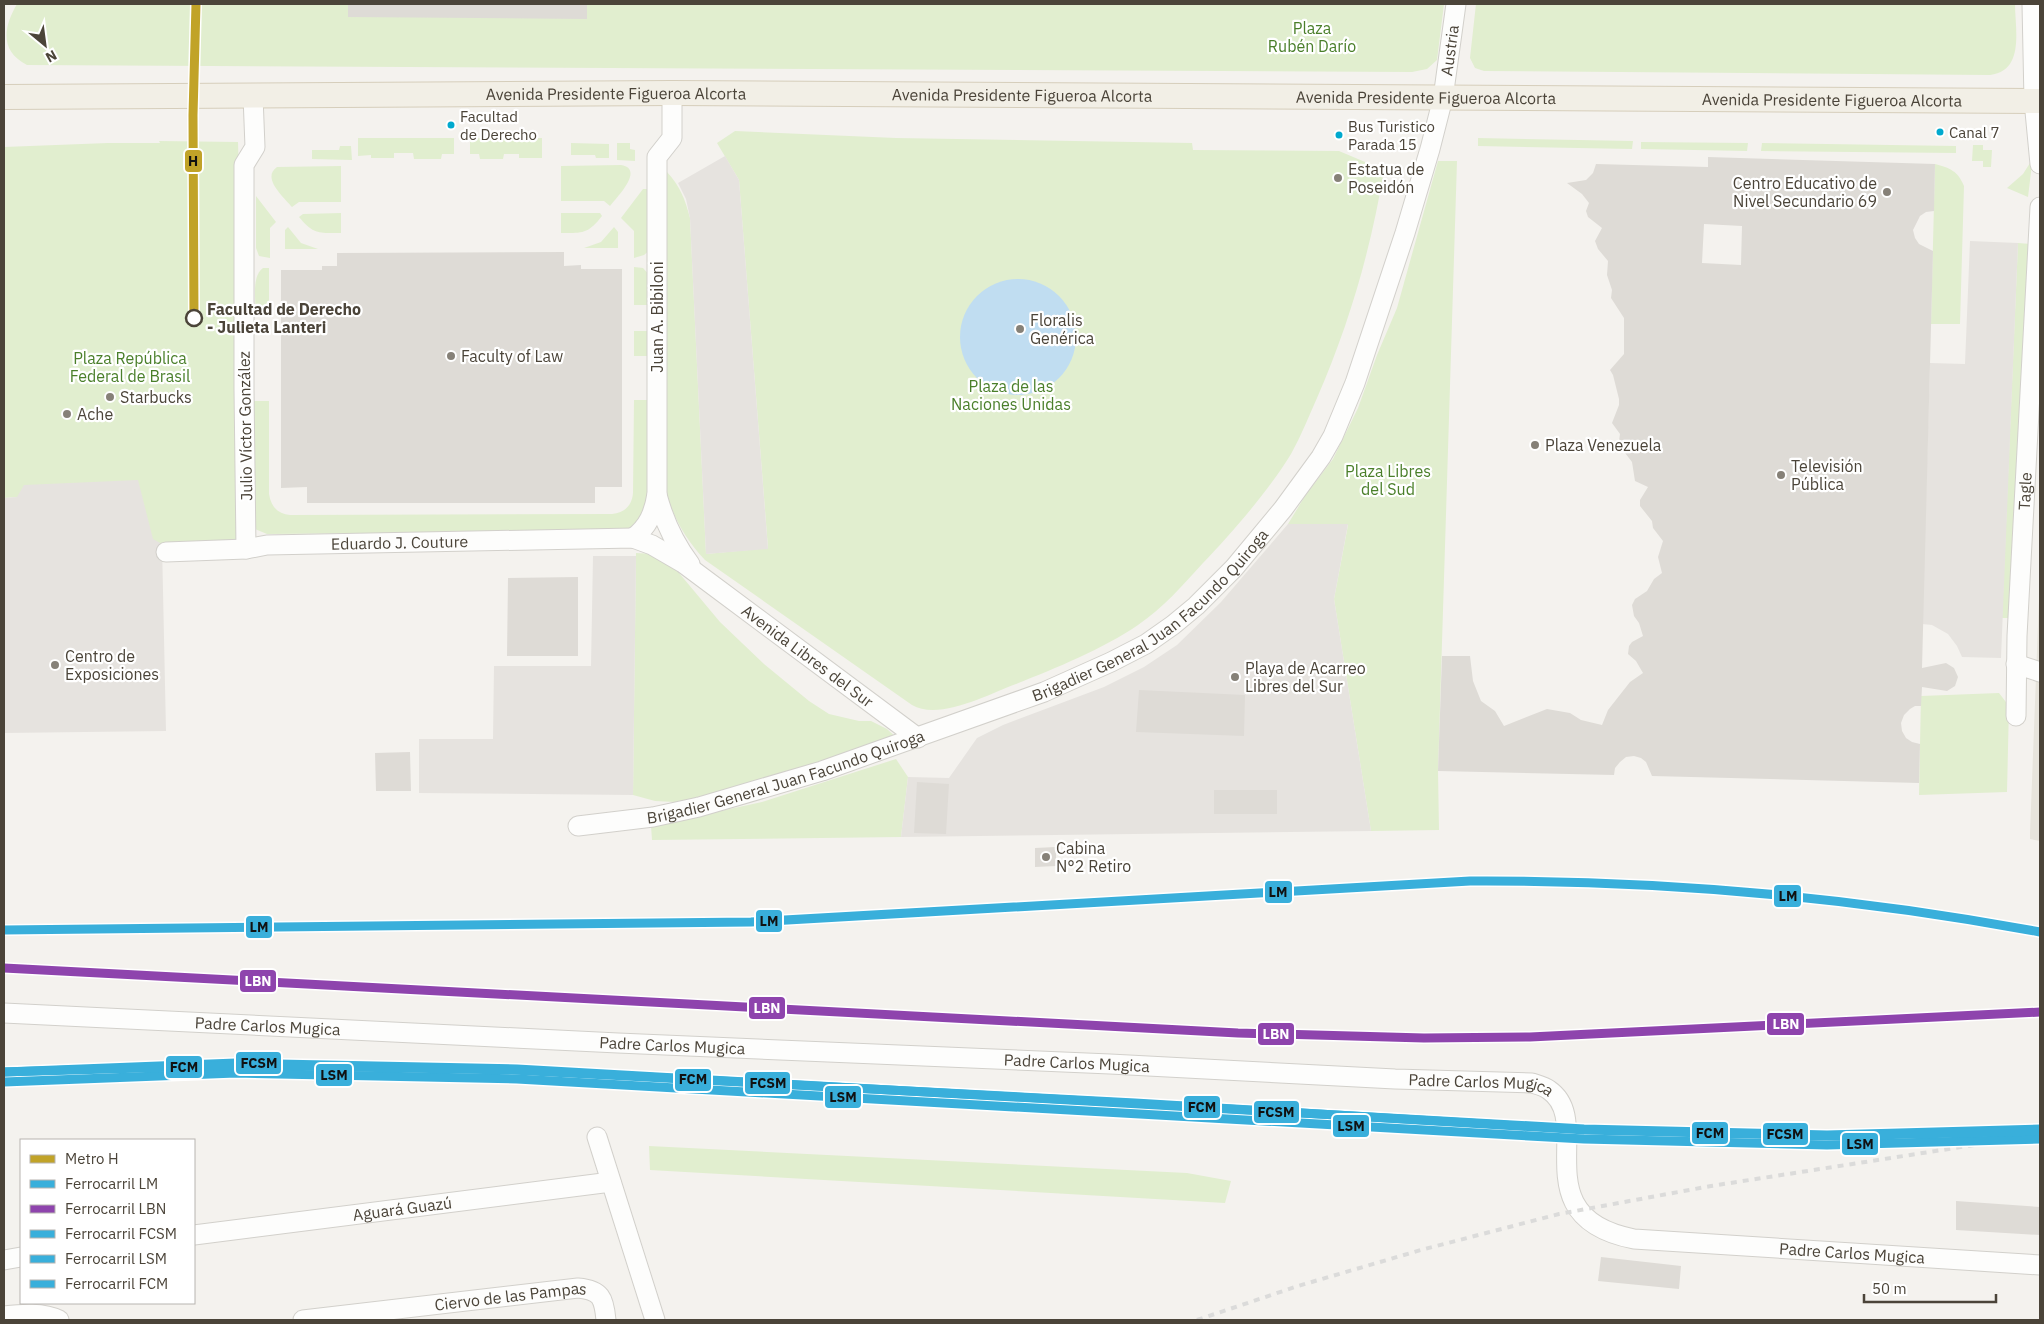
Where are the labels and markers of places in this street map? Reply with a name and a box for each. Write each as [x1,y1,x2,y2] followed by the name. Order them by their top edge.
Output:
[460,107,537,144] place label: Facultad de Derecho
[1348,117,1435,154] place label: Bus Turistico Parada 15
[446,120,456,130] marker: Facultad de Derecho
[1949,123,1999,142] place label: Canal 7
[1935,127,1945,137] marker: Canal 7
[1334,130,1344,140] marker: Bus Turistico Parada 15
[1348,159,1424,197] place label: Estatua de Poseidón
[1332,172,1344,184] marker: Estatua de Poseidón
[1733,173,1877,211] place label: Centro Educativo de Nivel Secundario 69
[1881,186,1893,198] marker: Centro Educativo de Nivel Secundario 69
[207,299,361,337] place label: Facultad de Derecho - Julieta Lanteri
[185,309,203,327] marker: Facultad de Derecho - Julieta Lanteri
[1030,310,1095,348] place label: Floralis Genérica
[1014,323,1026,335] marker: Floralis Genérica
[461,346,563,366] place label: Faculty of Law
[445,350,457,362] marker: Faculty of Law
[120,387,192,407] place label: Starbucks
[104,391,116,403] marker: Starbucks
[77,404,113,424] place label: Ache
[61,408,73,420] marker: Ache
[1545,435,1662,455] place label: Plaza Venezuela
[1529,439,1541,451] marker: Plaza Venezuela
[1791,456,1863,494] place label: Televisión Pública
[1775,469,1787,481] marker: Televisión Pública
[65,646,159,684] place label: Centro de Exposiciones
[1245,658,1366,696] place label: Playa de Acarreo Libres del Sur
[49,659,61,671] marker: Centro de Exposiciones
[1229,671,1241,683] marker: Playa de Acarreo Libres del Sur
[1056,838,1131,876] place label: Cabina N°2 Retiro
[1040,851,1052,863] marker: Cabina N°2 Retiro

